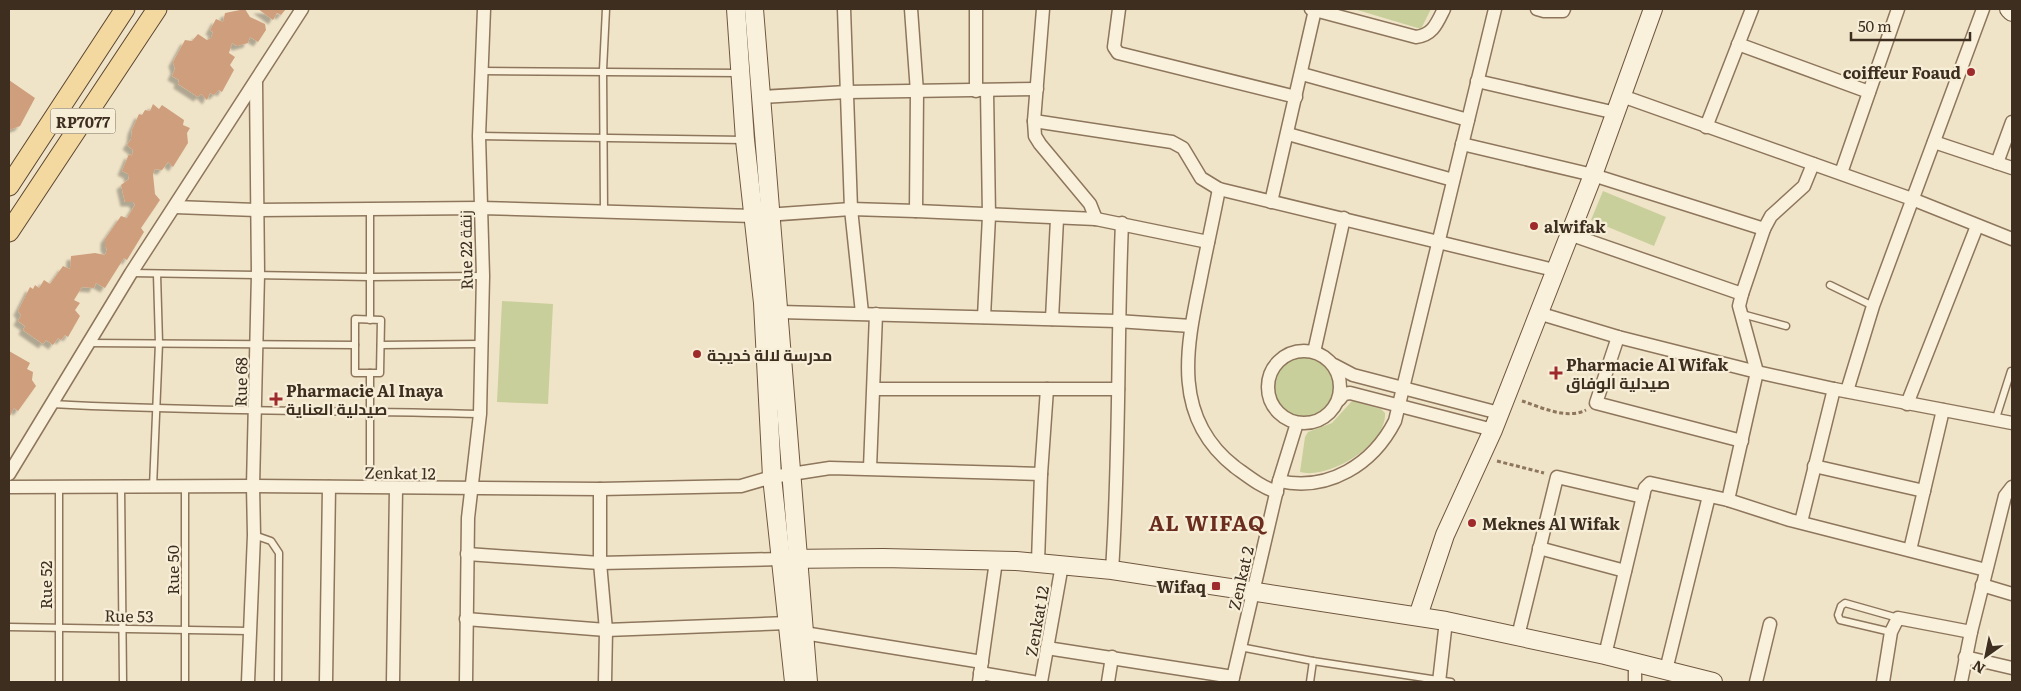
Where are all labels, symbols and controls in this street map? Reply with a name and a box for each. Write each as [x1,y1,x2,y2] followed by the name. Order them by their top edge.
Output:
[1851,10,1970,42] scale bar
[1858,14,1892,37] text: 50 m
[1843,60,1961,84] place label: coiffeur Foaud
[1965,66,1977,78] marker: coiffeur Foaud
[51,108,116,134] road number: RP7077
[452,210,478,290] street label: Rue 22 زنقة
[1544,214,1606,238] place label: alwifak
[1528,220,1540,232] marker: alwifak
[707,342,832,366] place label: مدرسة لالة خديجة
[691,348,703,360] marker: مدرسة لالة خديجة
[1566,352,1729,394] place label: Pharmacie Al Wifak صيدلية الوفاق
[228,357,252,407] street label: Rue 68
[1550,367,1562,379] marker: Pharmacie Al Wifak صيدلية الوفاق
[286,378,444,420] place label: Pharmacie Al Inaya صيدلية العناية
[270,393,282,405] marker: Pharmacie Al Inaya صيدلية العناية
[364,459,436,485] street label: Zenkat 12
[1148,506,1268,537] district label: AL WIFAQ
[1482,511,1620,535] place label: Meknes Al Wifak
[1466,517,1478,529] marker: Meknes Al Wifak
[1221,544,1259,612] street label: Zenkat 2
[160,545,184,595] street label: Rue 50
[33,561,57,609] street label: Rue 52
[1156,574,1207,598] place label: Wifaq
[1210,580,1222,592] marker: Wifaq
[1018,584,1054,658] street label: Zenkat 12
[104,603,154,627] street label: Rue 53
[1961,631,2011,681] north arrow
[1968,656,1989,679] text: N

